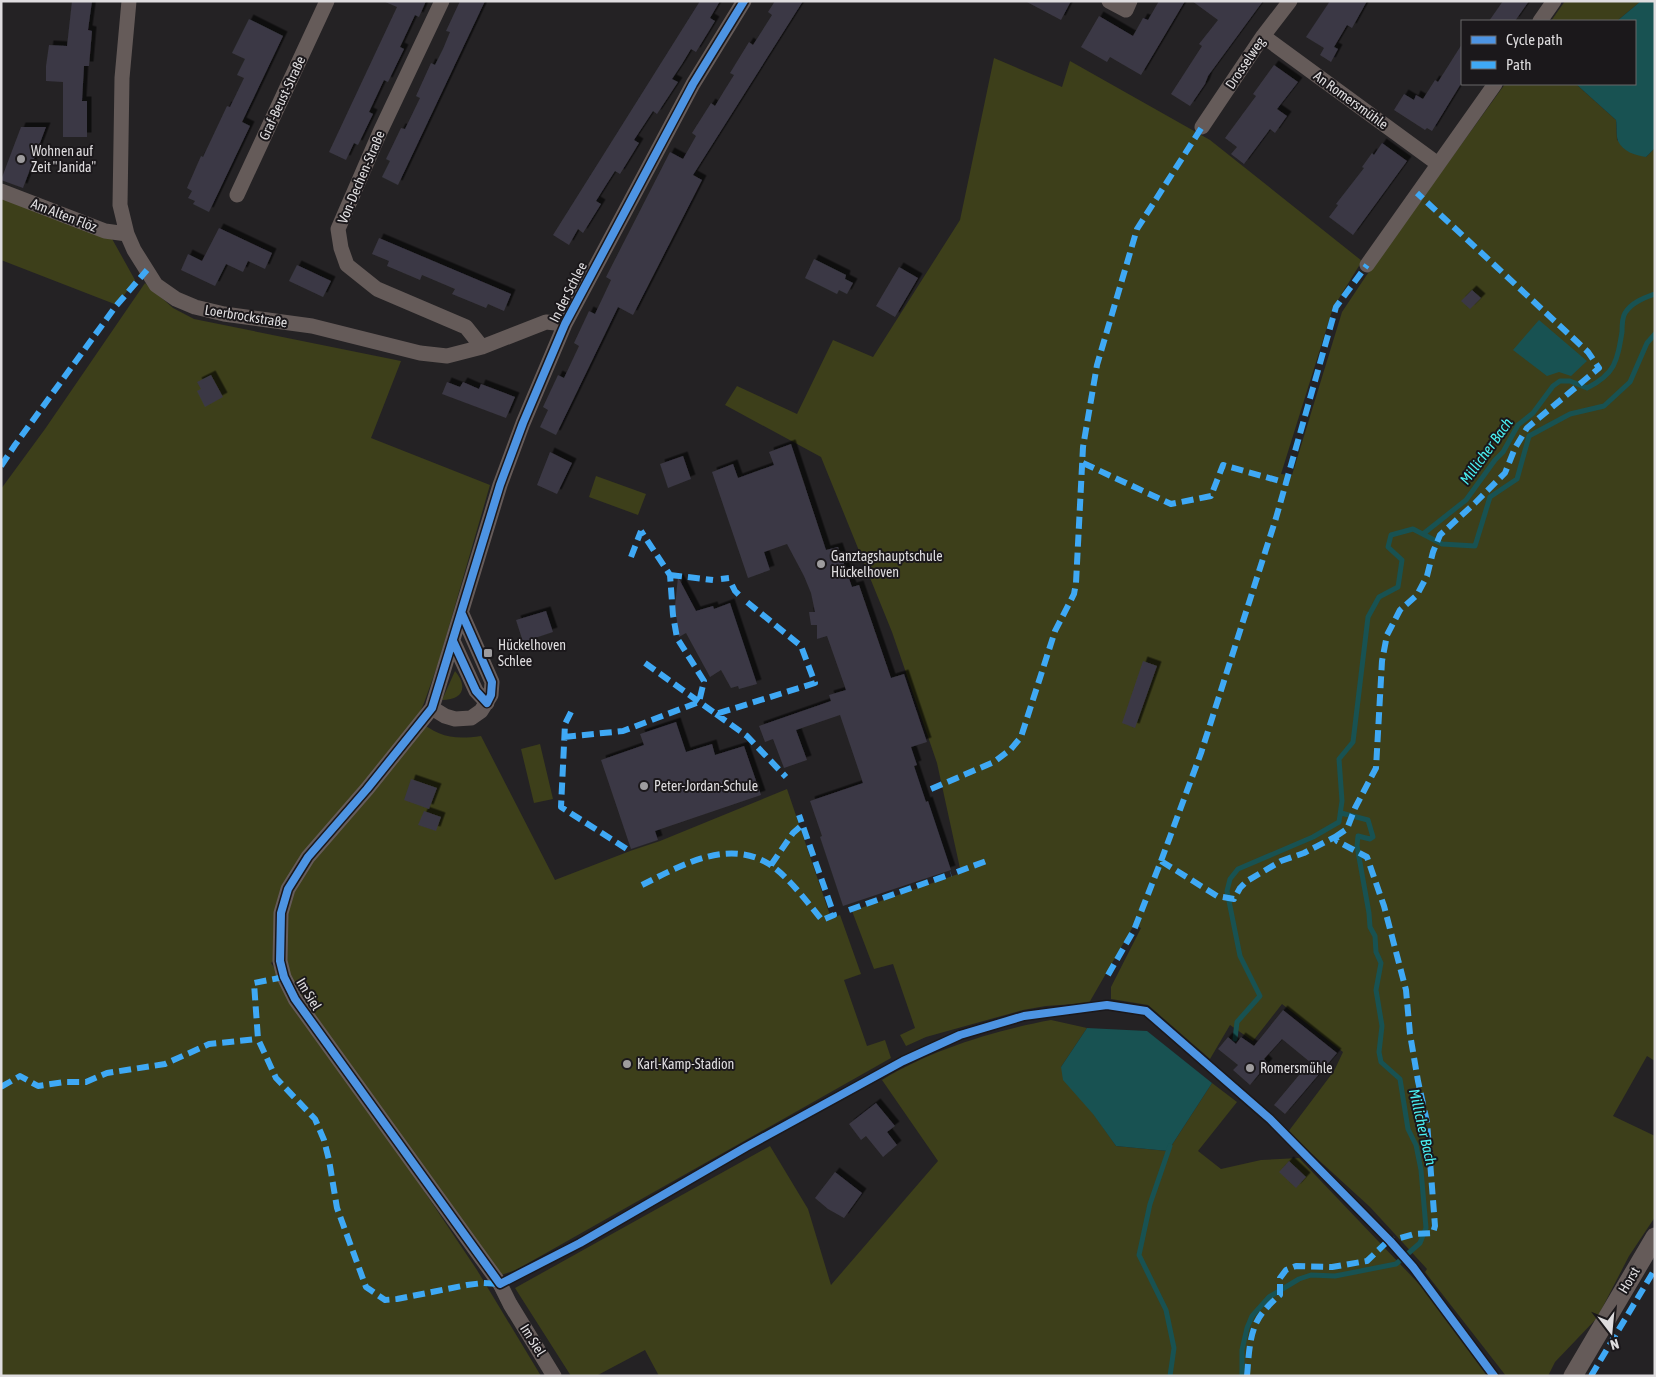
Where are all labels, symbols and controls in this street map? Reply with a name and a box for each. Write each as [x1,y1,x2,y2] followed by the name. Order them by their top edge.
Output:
[1461,20,1636,85] legend
[1506,31,1563,48] text: Cycle path
[1222,34,1268,92] street label: Drosselweg
[256,54,308,142] street label: Graf-Beust-Straße
[1506,56,1532,73] text: Path
[1311,68,1391,132] street label: An Romersmühle
[334,128,388,226] street label: Von-Dechen-Straße
[31,143,97,175] place label: Wohnen auf Zeit "Janida"
[15,153,27,165] marker: Wohnen auf Zeit "Janida"
[29,195,99,235] street label: Am Alten Flöz
[546,259,590,325] street label: In der Schlee
[204,302,288,330] street label: Loerbrockstraße
[1456,414,1516,488] water label: Millicher Bach
[831,548,943,580] place label: Ganztagshauptschule Hückelhoven
[815,558,827,570] marker: Ganztagshauptschule Hückelhoven
[498,637,566,669] place label: Hückelhoven Schlee
[482,647,494,659] marker: Hückelhoven Schlee
[654,778,758,794] place label: Peter-Jordan-Schule
[638,780,650,792] marker: Peter-Jordan-Schule
[293,975,325,1013] street label: Im Siel
[637,1056,734,1072] place label: Karl-Kamp-Stadion
[621,1058,633,1070] marker: Karl-Kamp-Stadion
[1260,1060,1333,1076] place label: Romersmühle
[1244,1062,1256,1074] marker: Romersmühle
[1406,1087,1440,1167] water label: Millicher Bach
[1615,1264,1643,1296] street label: Horst
[1586,1307,1636,1357] north arrow
[517,1321,549,1359] street label: Im Siel
[1608,1336,1621,1353] text: N

